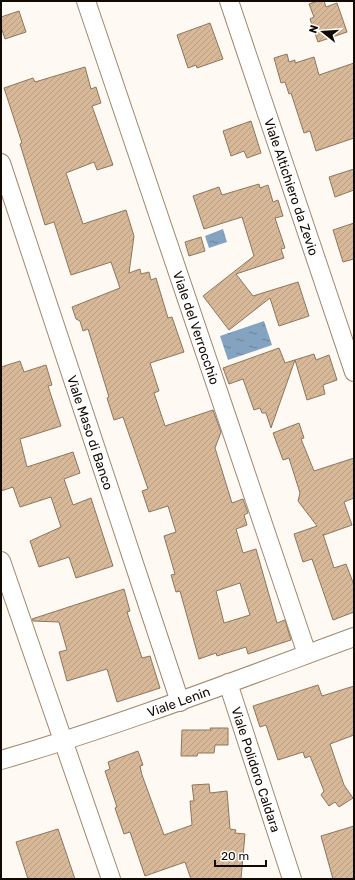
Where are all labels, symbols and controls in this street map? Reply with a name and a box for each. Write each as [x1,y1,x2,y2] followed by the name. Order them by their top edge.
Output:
[303,12,343,52] north arrow
[307,23,321,35] text: N
[261,116,321,257] street label: Viale Altichiero da Zevio
[170,269,222,387] street label: Viale del Verrocchio
[64,373,116,492] street label: Viale Maso di Banco
[145,684,212,720] street label: Viale Lenin
[228,705,283,834] street label: Viale Polidoro Caldara
[215,842,266,868] scale bar
[221,849,249,863] text: 20 m

